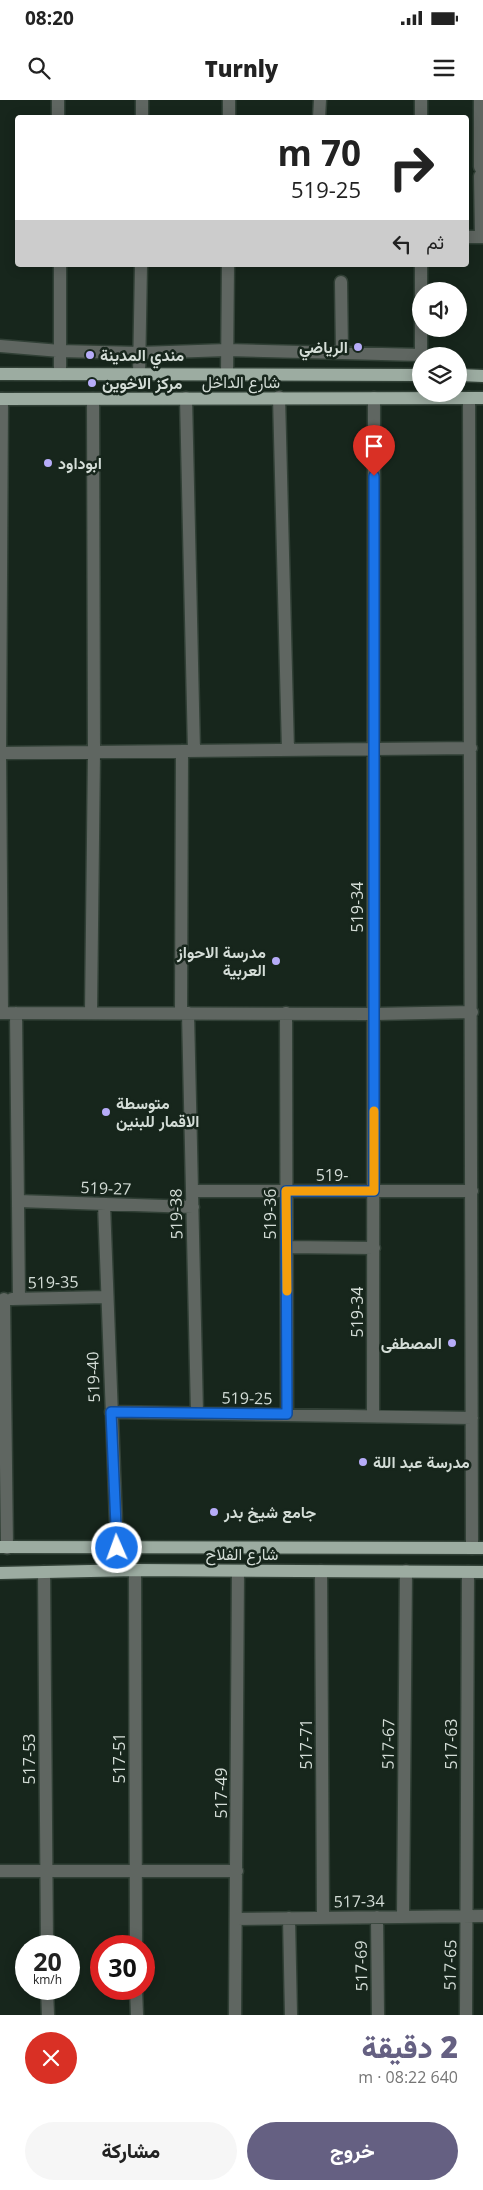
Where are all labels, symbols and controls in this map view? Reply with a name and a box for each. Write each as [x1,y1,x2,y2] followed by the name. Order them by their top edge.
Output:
[25,5,74,31] text: 08:20
[205,53,278,83] text: Turnly
[25,54,53,82] icon: search
[430,54,458,82] icon: menu
[278,129,361,176] text: 70 m
[379,135,444,200] icon: right
[291,174,361,204] text: 519-25
[426,229,444,255] text: ثم
[388,230,416,258] icon: left
[412,282,467,402] map controls
[412,282,467,337] button: sound
[299,336,348,361] place label: الرياضي
[352,341,364,353] marker: الرياضي
[100,344,185,369] place label: مندي المدينة
[412,347,467,402] button: layers
[84,349,96,361] marker: مندي المدينة
[202,371,280,394] street label: شارع الداخل
[102,372,183,394] place label: مركز الاخوين
[86,377,98,389] marker: مركز الاخوين
[353,425,395,476] pin
[360,432,388,460] icon: arrive
[58,452,102,474] place label: ابوداود
[42,457,54,469] marker: ابوداود
[346,882,368,932] street label: 519-34
[176,941,266,981] place label: مدرسة الاحواز العربية
[270,955,282,967] marker: مدرسة الاحواز العربية
[116,1092,200,1132] place label: متوسطة الاقمار للبنين
[100,1106,112,1118] marker: متوسطة الاقمار للبنين
[316,1164,348,1186] street label: 519-
[80,1176,132,1200] street label: 519-27
[165,1188,187,1240] street label: 519-38
[259,1189,281,1239] street label: 519-36
[27,1271,79,1293] street label: 519-35
[346,1287,368,1337] street label: 519-34
[381,1332,442,1354] place label: المصطفى
[446,1337,458,1349] marker: المصطفى
[81,1351,105,1403] street label: 519-40
[221,1387,273,1409] street label: 519-25
[373,1451,470,1473] place label: مدرسة عبد اللة
[357,1456,369,1468] marker: مدرسة عبد اللة
[223,1501,316,1524] place label: جامع شيخ بدر
[208,1506,220,1518] marker: جامع شيخ بدر
[90,1521,142,1573] position arrow
[206,1543,278,1566] street label: شارع الفلاح
[377,1718,399,1770] street label: 517-67
[295,1719,317,1769] street label: 517-71
[440,1719,462,1769] street label: 517-63
[108,1733,130,1783] street label: 517-51
[18,1734,40,1784] street label: 517-53
[210,1768,232,1818] street label: 517-49
[333,1890,385,1912] street label: 517-34
[90,1935,155,2000] speed limit sign: 30
[439,1939,461,1991] street label: 517-65
[350,1940,372,1992] street label: 517-69
[33,1944,62,1978] text: 20
[33,1971,62,1988] text: km/h
[362,2026,458,2067] text: 2 دقيقة
[25,2032,77,2084] button: close
[358,2066,458,2088] text: 640 m · 08:22
[25,2122,237,2180] button: مشاركة
[247,2122,458,2180] button: خروج

